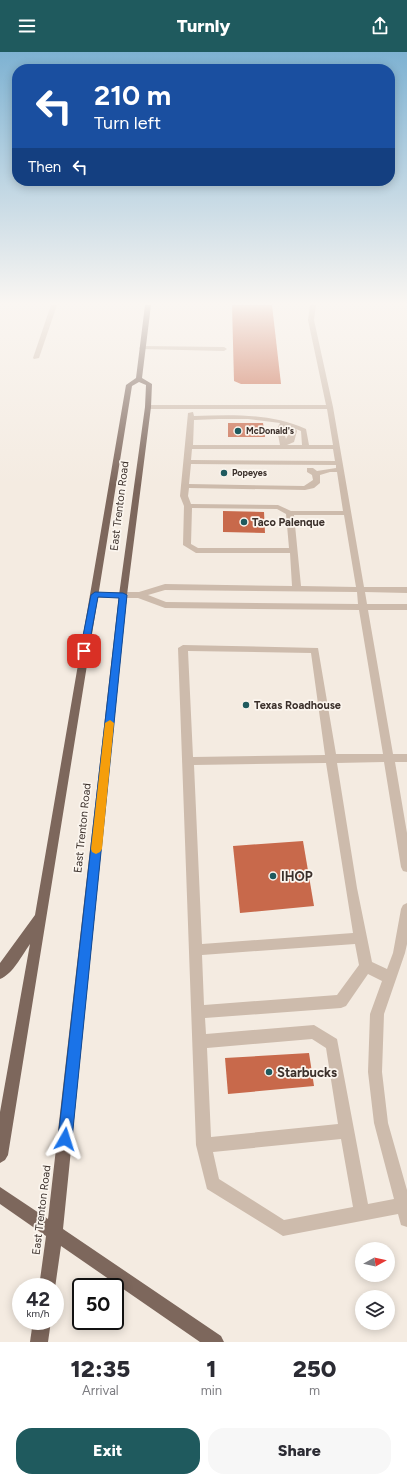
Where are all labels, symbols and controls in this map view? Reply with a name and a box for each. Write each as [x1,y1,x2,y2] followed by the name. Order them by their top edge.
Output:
[16,15,38,37] icon: menu
[177,15,230,37] text: Turnly
[369,15,391,37] icon: share
[94,78,171,112] text: 210 m
[28,80,80,132] icon: left
[94,112,161,134] text: Turn left
[69,156,91,178] icon: left
[28,158,61,176] text: Then
[246,425,295,436] place label: McDonald's
[233,426,243,436] marker: McDonald's
[108,460,131,552] street label: East Trenton Road
[232,467,268,478] place label: Popeyes
[219,468,229,478] marker: Popeyes
[252,516,325,529] place label: Taco Palenque
[239,517,249,527] marker: Taco Palenque
[67,634,101,668] pin
[73,640,95,662] icon: arrive
[254,699,341,712] place label: Texas Roadhouse
[241,700,251,710] marker: Texas Roadhouse
[71,783,94,874] street label: East Trenton Road
[281,869,313,884] place label: IHOP
[268,871,278,881] marker: IHOP
[277,1065,337,1080] place label: Starbucks
[264,1067,274,1077] marker: Starbucks
[44,1118,86,1160] position arrow
[30,1164,53,1256] street label: East Trenton Road
[355,1242,395,1282] north arrow
[355,1242,395,1330] map controls
[72,1278,124,1330] speed limit sign: 50
[26,1287,50,1311] text: 42
[355,1290,395,1330] button: layers
[27,1307,49,1320] text: km/h
[71,1354,130,1383] text: 12:35
[206,1354,217,1383] text: 1
[293,1354,336,1383] text: 250
[82,1383,119,1398] text: Arrival
[201,1383,222,1398] text: min
[309,1383,320,1398] text: m
[16,1428,200,1474] button: Exit
[208,1428,391,1474] button: Share

